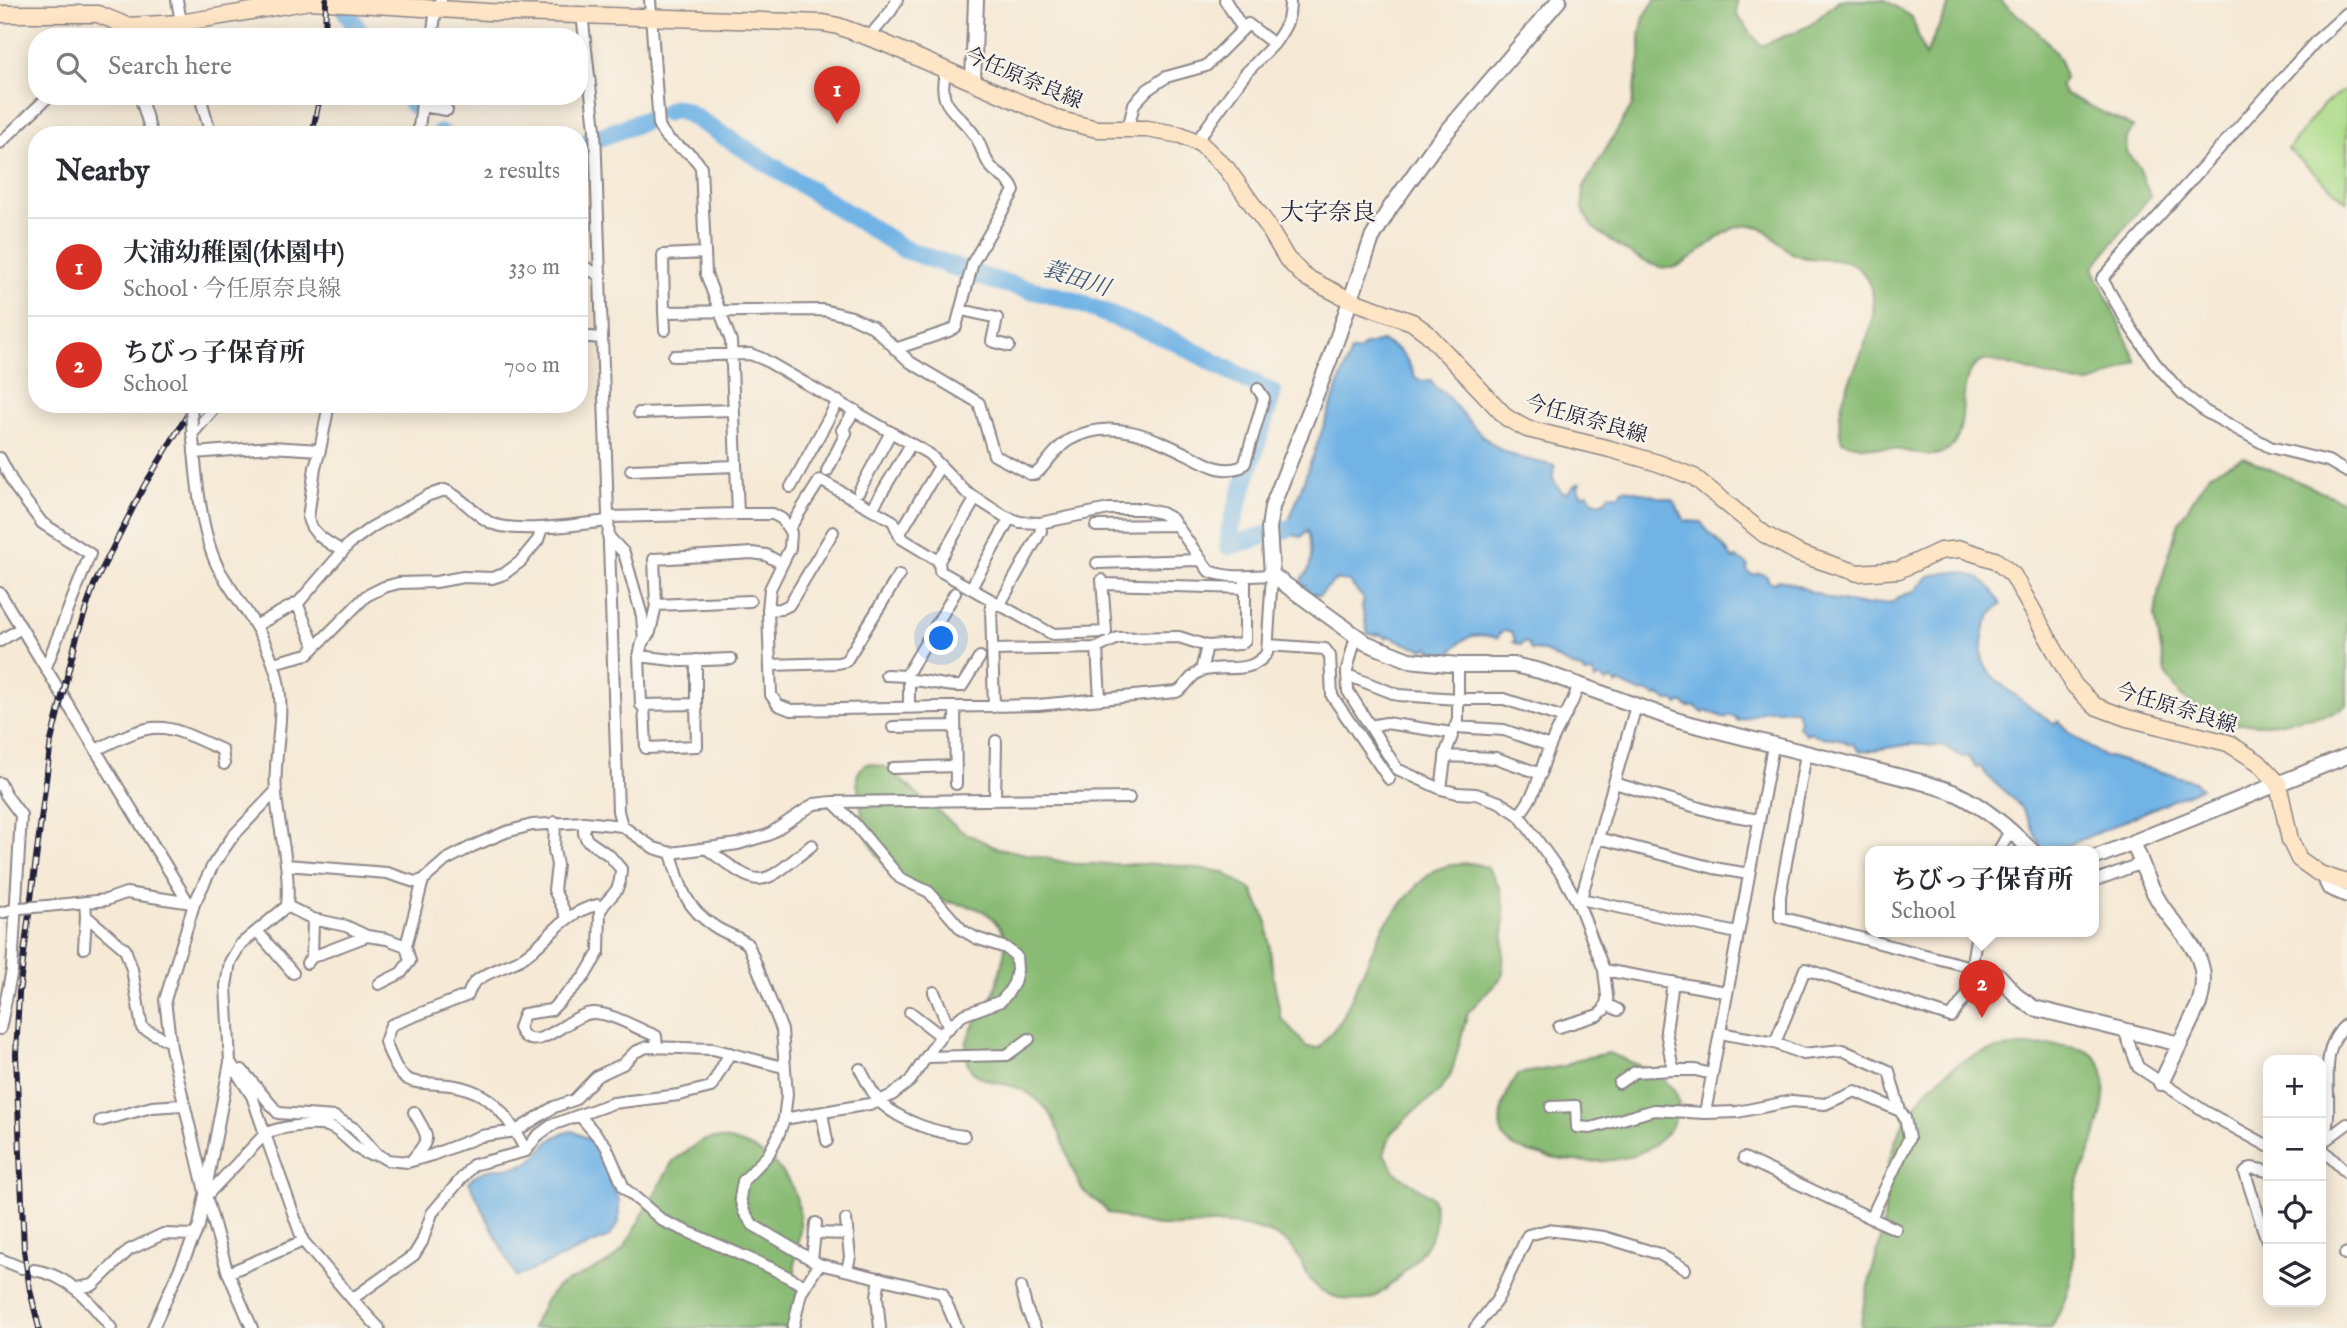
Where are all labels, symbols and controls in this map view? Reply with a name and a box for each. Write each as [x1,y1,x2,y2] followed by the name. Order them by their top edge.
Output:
[28,28,588,105] search box
[960,42,1086,116] street label: 今任原奈良線
[52,48,90,86] icon: search
[108,50,232,83] text: Search here
[814,66,860,124] pin: 1
[56,153,149,191] text: Nearby
[483,157,560,186] text: 2 results
[1280,198,1376,229] district label: 大字奈良
[123,237,344,270] text: 大浦幼稚園(休園中)
[75,253,83,282] text: 1
[509,253,560,282] text: 330 m
[1039,255,1116,304] water label: 蓑田川
[123,275,341,304] text: School · 今任原奈良線
[123,337,305,370] text: ちびっ子保育所
[74,351,84,380] text: 2
[504,351,560,380] text: 700 m
[123,370,188,399] text: School
[1522,390,1650,450] street label: 今任原奈良線
[924,621,958,655] your location
[2112,678,2240,740] street label: 今任原奈良線
[1865,846,2099,937] popup
[1891,864,2073,897] text: ちびっ子保育所
[1891,897,1956,926] text: School
[1959,960,2005,1018] pin: 2
[2263,1055,2326,1307] map controls
[2263,1055,2326,1118] button: +
[2263,1118,2326,1181] button: −
[2263,1181,2326,1244] button: locate
[2263,1244,2326,1307] button: layers

